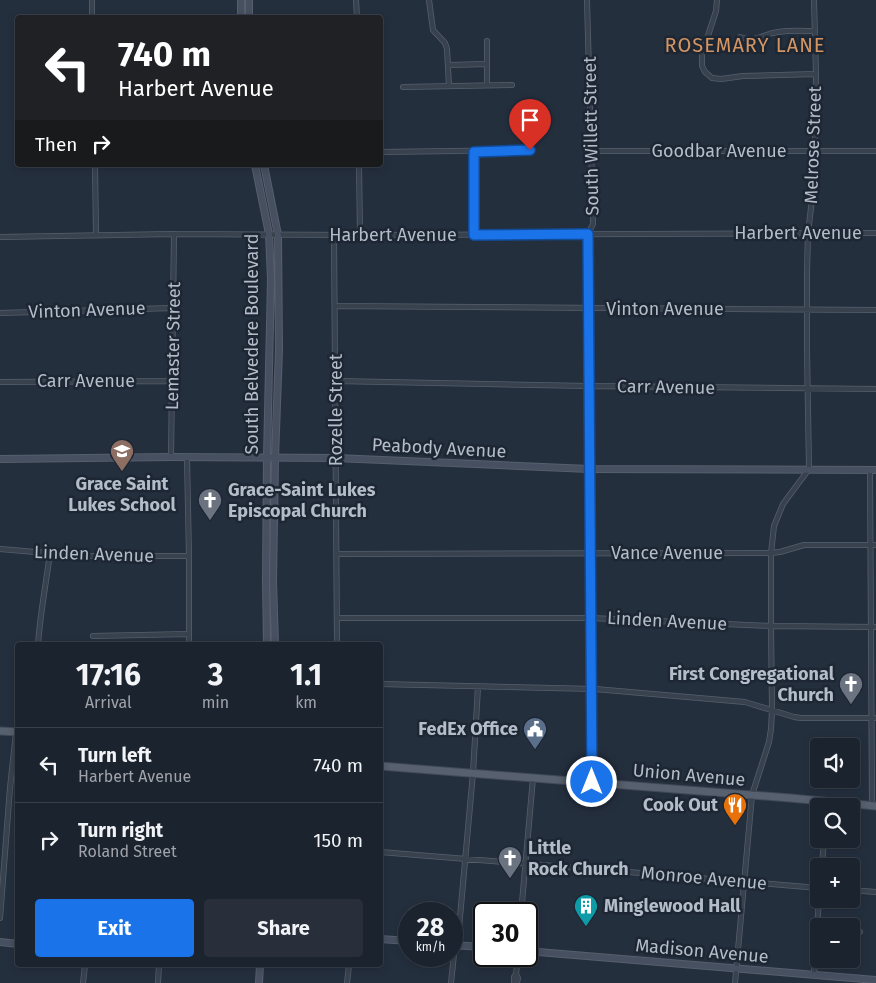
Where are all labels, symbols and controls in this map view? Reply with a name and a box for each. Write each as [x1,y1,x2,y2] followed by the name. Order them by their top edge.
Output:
[118,33,211,75] text: 740 m
[664,33,826,57] district label: ROSEMARY LANE
[35,35,100,100] icon: left
[579,56,603,216] street label: South Willett Street
[118,75,274,102] text: Harbert Avenue
[800,85,826,204] street label: Melrose Street
[509,99,551,150] pin
[516,106,544,134] icon: arrive
[87,130,115,158] icon: right
[35,133,77,156] text: Then
[652,140,786,162] street label: Goodbar Avenue
[734,222,862,244] street label: Harbert Avenue
[329,224,457,246] street label: Harbert Avenue
[241,233,263,455] street label: South Belvedere Boulevard
[161,281,185,410] street label: Lemaster Street
[28,297,146,323] street label: Vinton Avenue
[606,298,724,320] street label: Vinton Avenue
[325,353,347,466] street label: Rozelle Street
[37,370,135,392] street label: Carr Avenue
[617,375,715,399] street label: Carr Avenue
[371,433,507,463] street label: Peabody Avenue
[109,438,135,472] school or university icon: Grace Saint Lukes School
[68,473,176,516] place label: Grace Saint Lukes School
[228,479,376,522] place label: Grace-Saint Lukes Episcopal Church
[197,487,223,521] church icon: Grace-Saint Lukes Episcopal Church
[34,541,154,567] street label: Linden Avenue
[611,542,723,564] street label: Vance Avenue
[606,607,728,635] street label: Linden Avenue
[76,657,141,693] text: 17:16
[208,657,223,693] text: 3
[290,657,322,693] text: 1.1
[669,663,835,706] place label: First Congregational Church
[838,671,864,705] church icon: First Congregational Church
[85,693,132,712] text: Arrival
[202,693,229,712] text: min
[295,693,317,712] text: km
[522,716,548,750] public building icon: FedEx Office
[418,718,518,740] place label: FedEx Office
[810,738,860,968] map controls
[810,738,860,788] button: sound
[78,744,152,767] text: Turn left
[35,751,63,779] icon: left
[313,754,363,777] text: 740 m
[565,755,617,807] position arrow
[632,759,746,791] street label: Union Avenue
[78,767,191,786] text: Harbert Avenue
[722,792,748,826] restaurant icon: Cook Out
[643,794,719,816] place label: Cook Out
[810,798,860,848] button: search
[78,819,163,842] text: Turn right
[35,826,63,854] icon: right
[313,829,363,852] text: 150 m
[528,837,629,880] place label: Little Rock Church
[78,842,177,861] text: Roland Street
[497,845,523,879] church icon: Little Rock Church
[810,858,860,908] button: +
[640,862,768,894] street label: Monroe Avenue
[573,893,599,927] building icon: Minglewood Hall
[604,895,741,917] place label: Minglewood Hall
[35,899,194,957] button: Exit
[204,899,363,957] button: Share
[473,902,538,967] speed limit sign: 30
[417,913,444,943] text: 28
[810,918,860,968] button: −
[634,934,770,968] street label: Madison Avenue
[416,940,445,954] text: km/h

